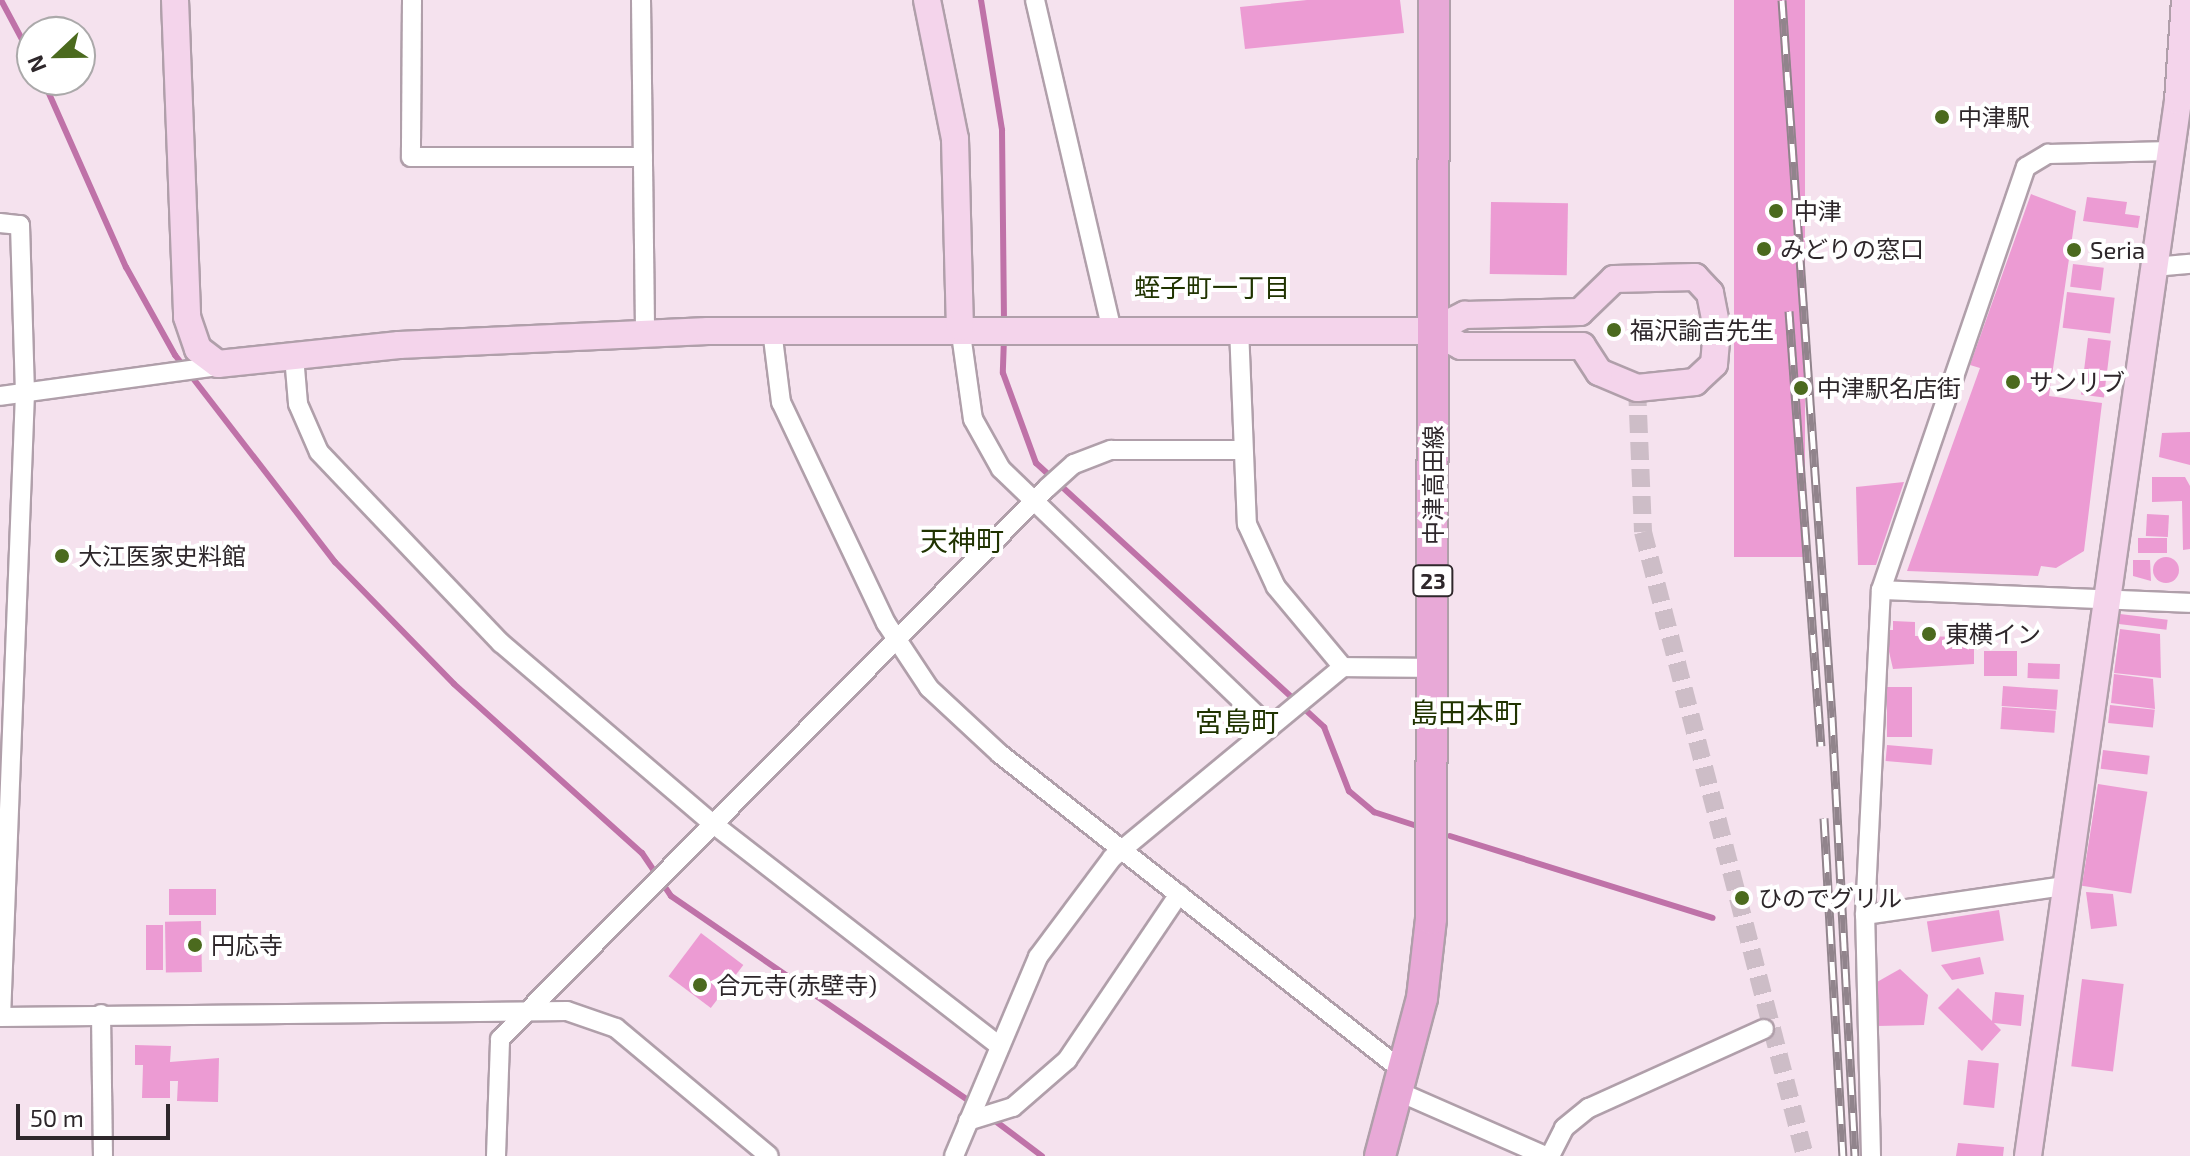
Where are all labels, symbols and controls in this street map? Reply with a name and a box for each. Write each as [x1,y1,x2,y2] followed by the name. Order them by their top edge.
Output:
[16,16,96,96] north arrow
[21,52,51,76] text: N
[1958,103,2030,131] place label: 中津駅
[1933,108,1951,126] marker: 中津駅
[1794,197,1842,225] place label: 中津
[1765,200,1787,222] marker: 中津
[1780,235,1924,263] place label: みどりの窓口
[2090,236,2145,264] place label: Seria
[1755,240,1773,258] marker: みどりの窓口
[2065,241,2083,259] marker: Seria
[1134,271,1290,303] district label: 蛭子町一丁目
[1630,316,1774,344] place label: 福沢諭吉先生
[1605,321,1623,339] marker: 福沢諭吉先生
[2029,368,2125,396] place label: サンリブ
[2004,373,2022,391] marker: サンリブ
[1817,374,1961,402] place label: 中津駅名店街
[1792,379,1810,397] marker: 中津駅名店街
[1419,425,1447,545] street label: 中津高田線
[920,523,1004,557] district label: 天神町
[78,542,246,570] place label: 大江医家史料館
[53,547,71,565] marker: 大江医家史料館
[1411,563,1455,599] road number: 23
[1945,620,2041,648] place label: 東横イン
[1920,625,1938,643] marker: 東横イン
[1410,695,1522,729] district label: 島田本町
[1195,704,1279,738] district label: 宮島町
[1758,884,1902,912] place label: ひのでグリル
[1733,889,1751,907] marker: ひのでグリル
[211,931,283,959] place label: 円応寺
[186,936,204,954] marker: 円応寺
[716,971,877,999] place label: 合元寺(赤壁寺)
[691,976,709,994] marker: 合元寺(赤壁寺)
[20,1088,174,1138] scale bar
[30,1103,84,1132] text: 50 m

